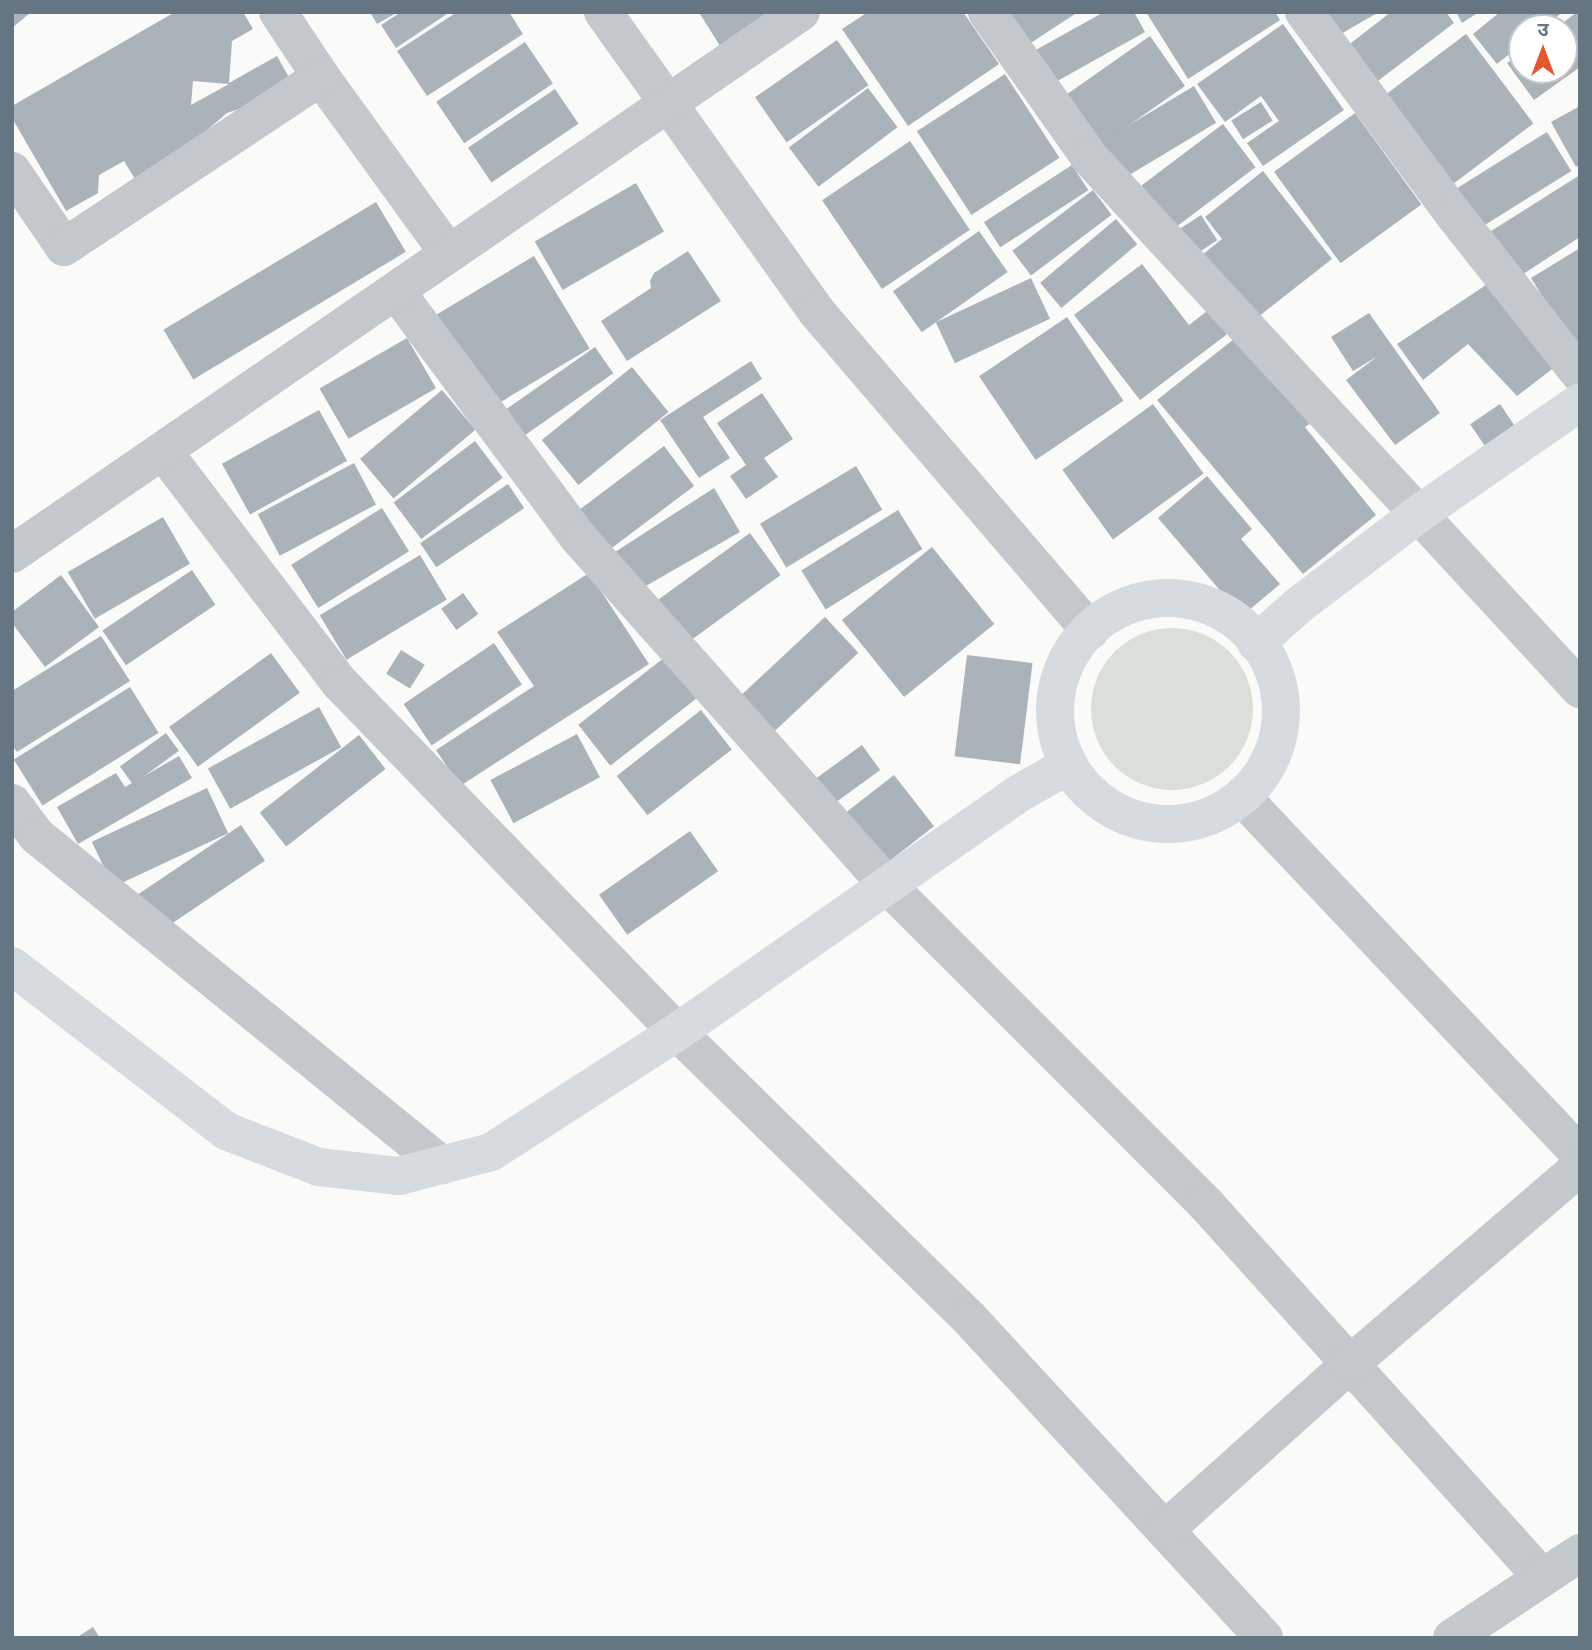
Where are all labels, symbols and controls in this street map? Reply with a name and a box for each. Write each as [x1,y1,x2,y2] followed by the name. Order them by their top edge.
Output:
[1508,14,1578,84] north arrow
[1537,17,1549,42] text: उ

